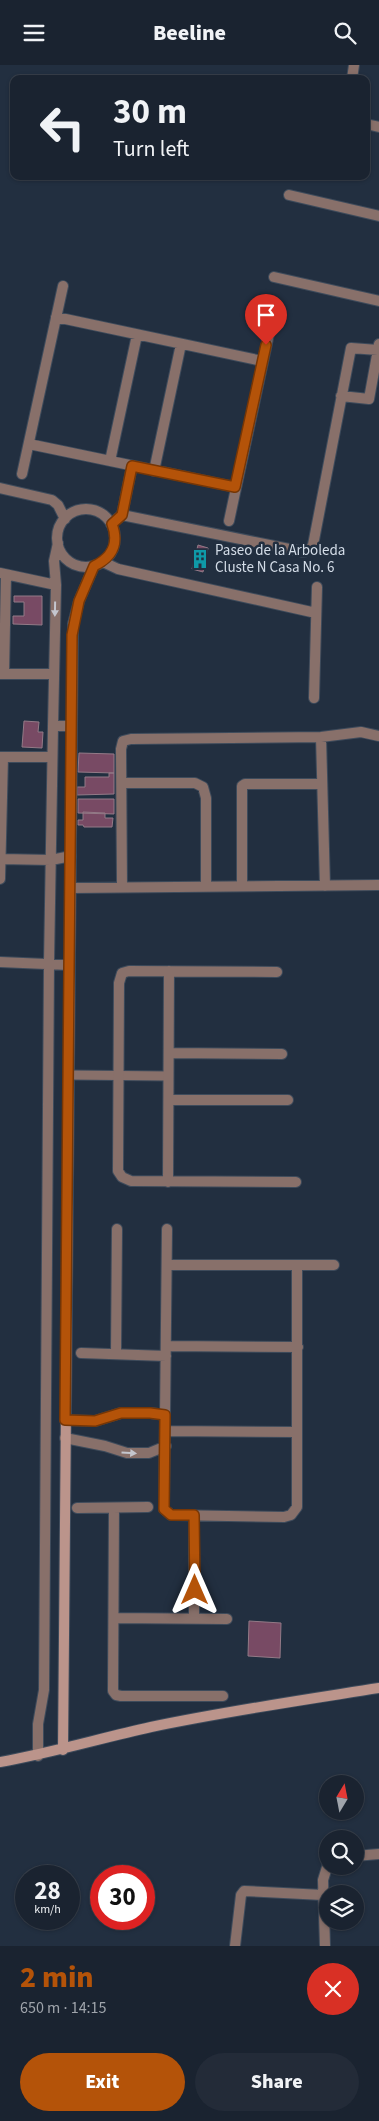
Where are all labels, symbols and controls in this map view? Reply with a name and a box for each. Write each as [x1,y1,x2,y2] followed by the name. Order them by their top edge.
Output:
[153,17,226,49] text: Beeline
[20,19,48,47] icon: menu
[331,19,359,47] icon: search
[113,87,187,137] text: 30 m
[30,95,95,160] icon: left
[113,133,189,165] text: Turn left
[245,294,287,345] pin
[252,301,280,329] icon: arrive
[215,540,345,578] place label: Paseo de la Arboleda Cluste N Casa No. 6
[189,548,211,570] building icon: Paseo de la Arboleda Cluste N Casa No. 6
[51,601,59,617] one-way arrow
[122,1450,138,1458] one-way arrow
[168,1563,220,1615] position arrow
[319,1775,364,1820] north arrow
[319,1775,364,1930] map controls
[319,1830,364,1875] button: search
[90,1865,155,1930] speed limit sign: 30
[34,1873,61,1909] text: 28
[319,1885,364,1930] button: layers
[34,1901,61,1918] text: km/h
[20,1956,94,1999] text: 2 min
[307,1963,359,2015] button: close
[20,1997,107,2019] text: 650 m · 14:15
[20,2053,185,2111] button: Exit
[195,2053,359,2111] button: Share

